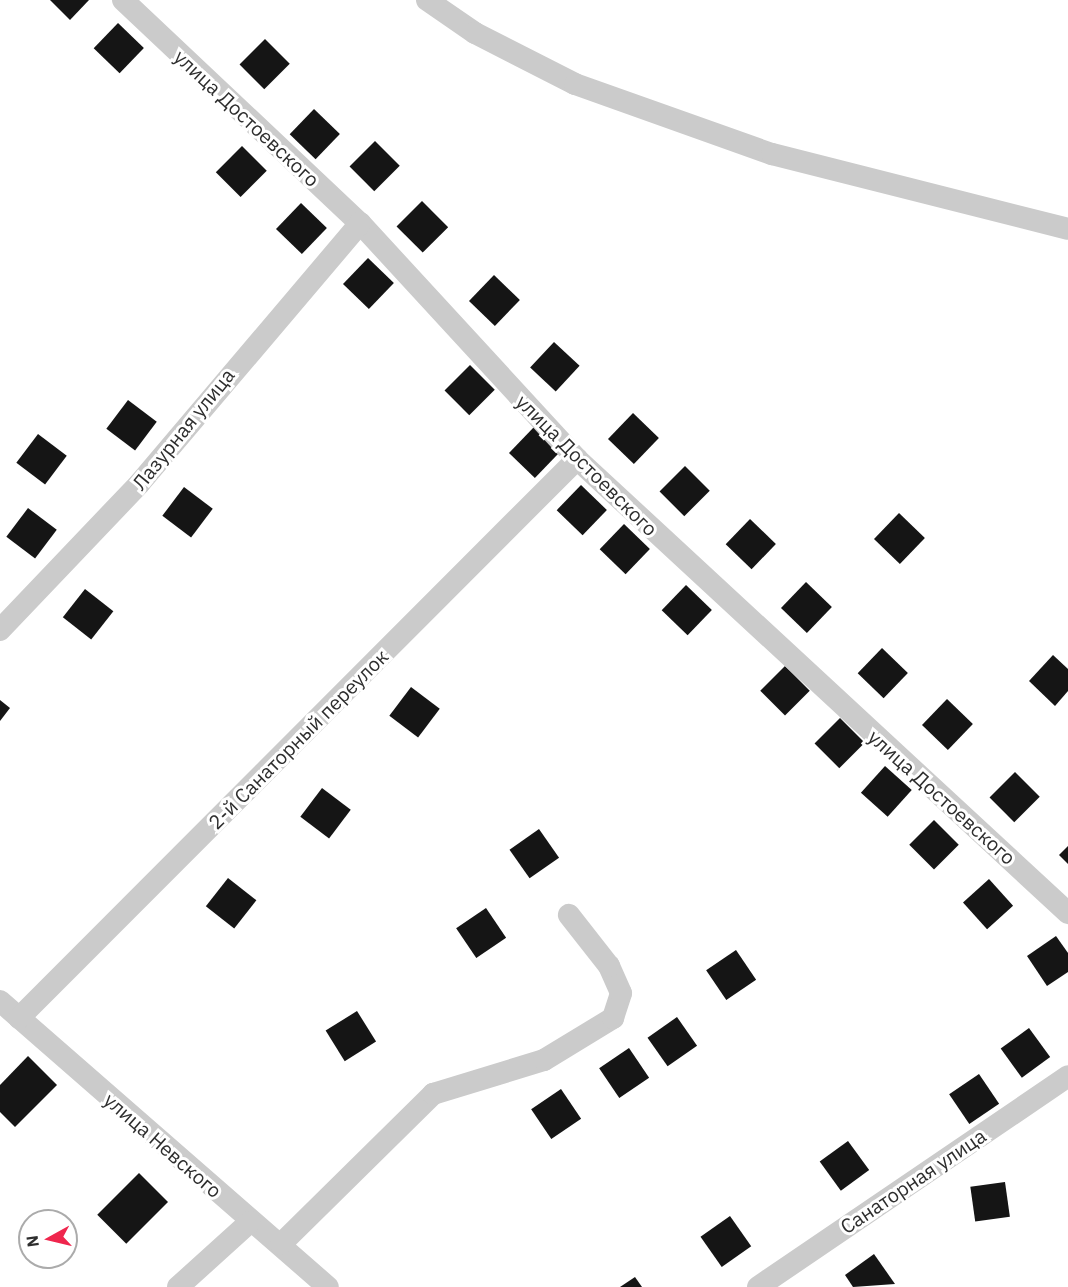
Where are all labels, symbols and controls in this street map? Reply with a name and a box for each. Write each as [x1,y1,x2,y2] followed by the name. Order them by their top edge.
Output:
[169,44,325,192] street label: улица Достоевского
[127,364,239,494] street label: Лазурная улица
[511,389,663,541] street label: улица Достоевского
[203,644,393,834] street label: 2-й Санаторный переулок
[863,725,1021,869] street label: улица Достоевского
[99,1087,227,1203] street label: улица Невского
[836,1123,990,1239] street label: Санаторная улица
[18,1209,78,1269] north arrow
[21,1234,43,1248] text: N

